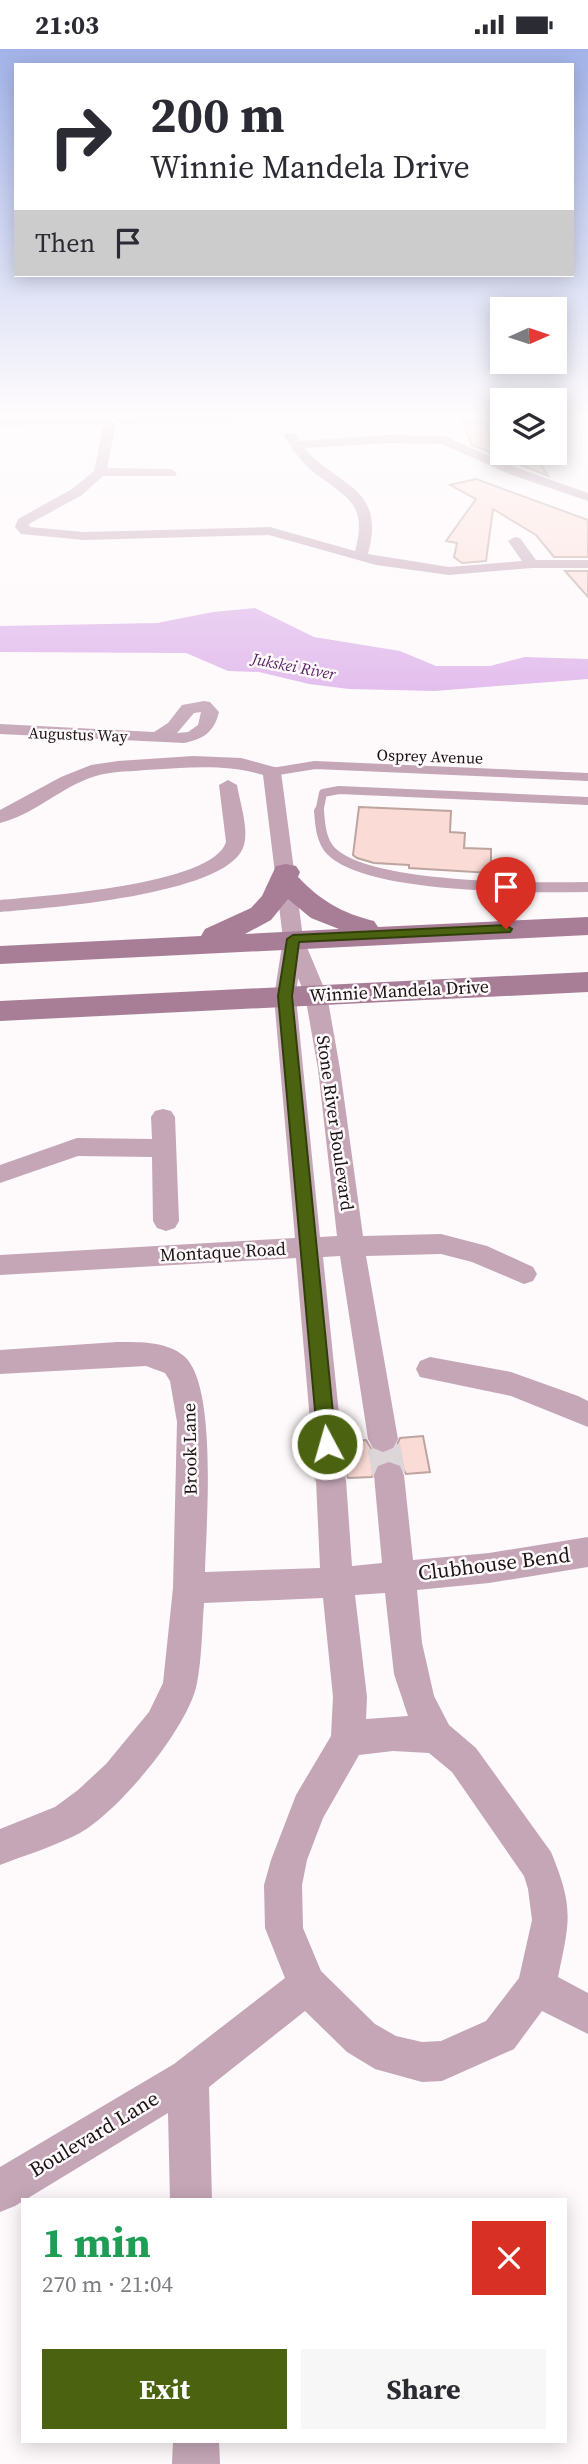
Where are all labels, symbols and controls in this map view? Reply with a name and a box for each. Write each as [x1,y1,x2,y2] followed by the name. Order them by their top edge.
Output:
[35,7,99,43] text: 21:03
[150,81,285,148] text: 200 m
[35,91,126,182] icon: right
[150,145,470,189] text: Winnie Mandela Drive
[109,224,147,262] icon: arrive
[35,225,95,261] text: Then
[490,297,567,375] north arrow
[490,297,567,465] map controls
[490,388,567,465] button: layers
[248,647,338,685] water label: Jukskei River
[28,721,129,747] street label: Augustus Way
[376,743,484,769] street label: Osprey Avenue
[476,857,536,929] pin
[487,868,525,906] icon: arrive
[309,973,489,1008] street label: Winnie Mandela Drive
[311,1034,360,1212] street label: Stone River Boulevard
[159,1236,287,1267] street label: Montaque Road
[176,1403,203,1495] street label: Brook Lane
[290,1407,364,1481] position arrow
[416,1540,572,1587] street label: Clubhouse Bend
[24,2083,164,2184] street label: Boulevard Lane
[42,2213,151,2271] text: 1 min
[472,2221,546,2295] button: close
[42,2268,173,2300] text: 270 m · 21:04
[42,2349,287,2429] button: Exit
[301,2349,546,2429] button: Share

